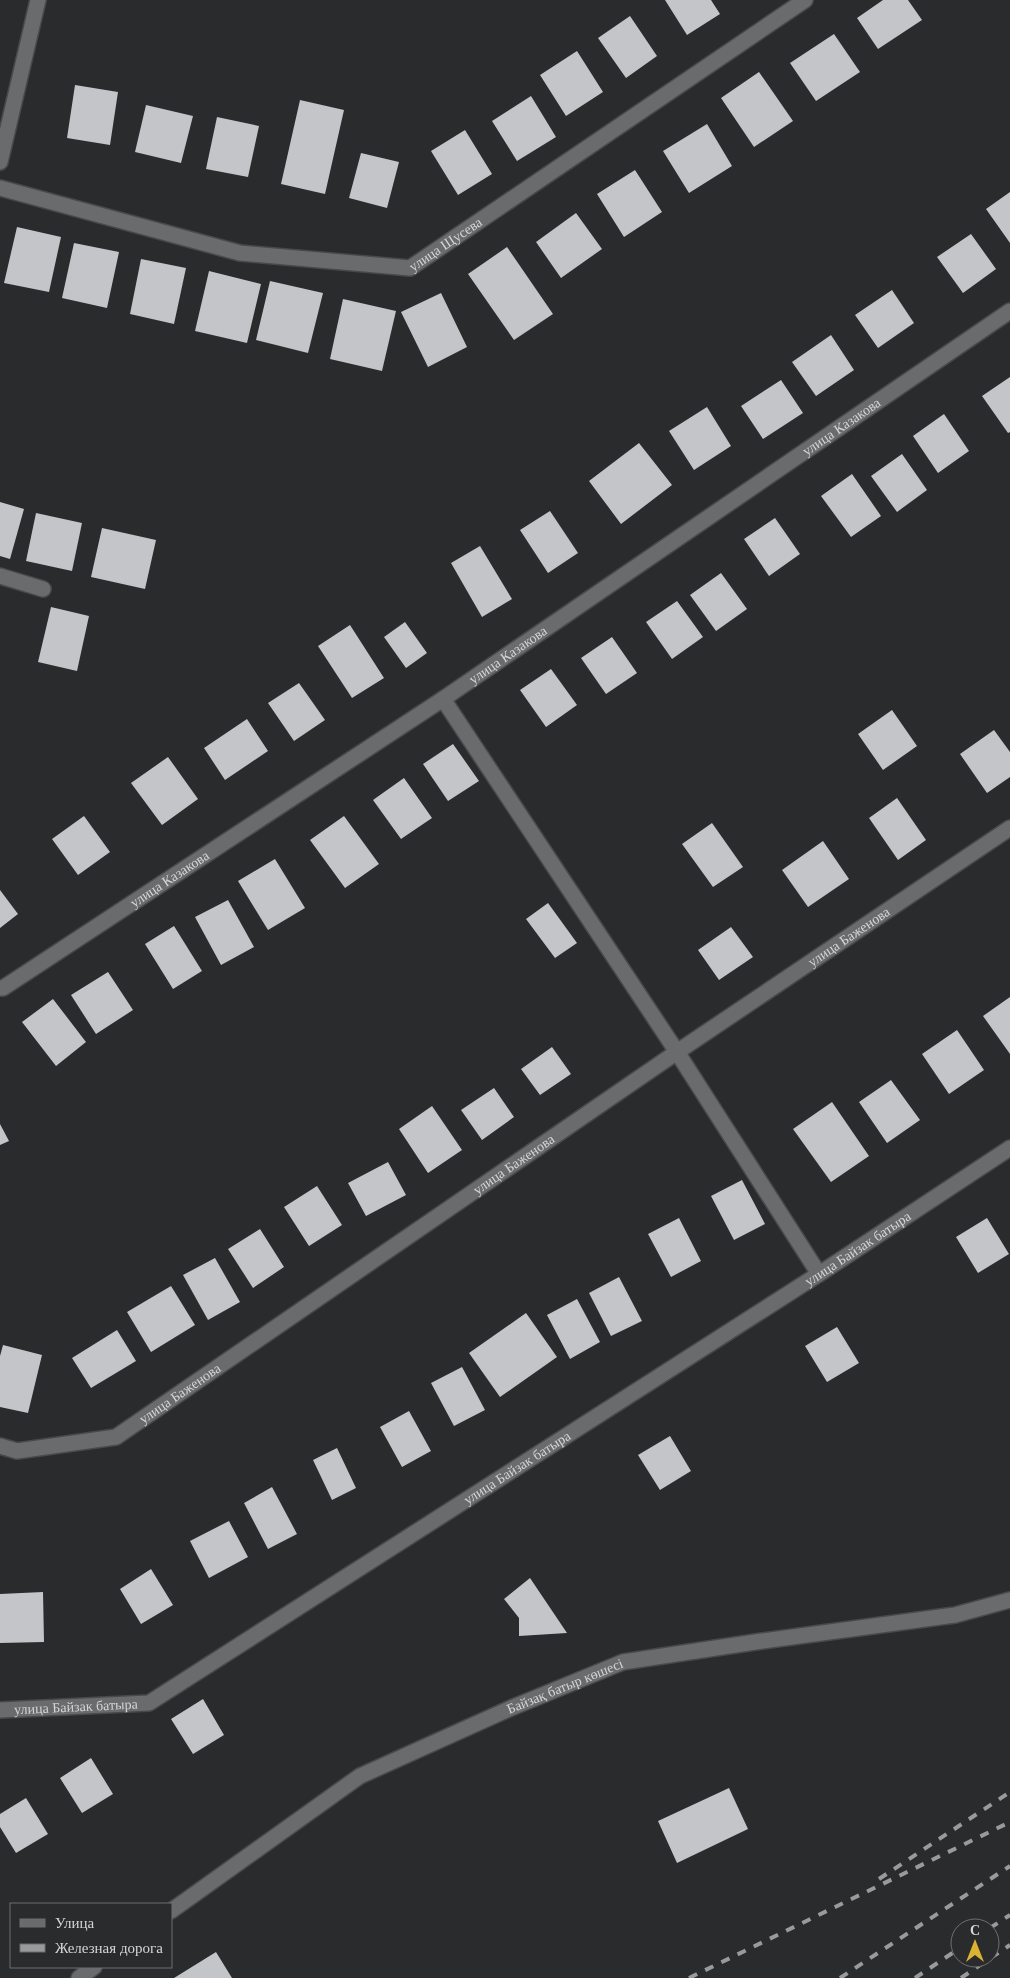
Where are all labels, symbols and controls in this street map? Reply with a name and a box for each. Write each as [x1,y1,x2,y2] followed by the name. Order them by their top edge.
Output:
[406,214,486,274] street label: улица Щусева
[800,395,884,459] street label: улица Казакова
[466,623,551,687] street label: улица Казакова
[127,847,212,910] street label: улица Казакова
[805,904,893,970] street label: улица Баженова
[470,1131,558,1198] street label: улица Баженова
[802,1208,914,1289] street label: улица Байзак батыра
[137,1360,224,1427] street label: улица Баженова
[461,1428,574,1508] street label: улица Байзак батыра
[505,1656,625,1717] street label: Байзақ батыр көшесі
[14,1697,139,1717] street label: улица Байзак батыра
[10,1903,172,1968] legend
[55,1915,94,1931] text: Улица
[950,1918,1000,1968] north arrow
[970,1923,980,1938] text: С
[55,1940,163,1956] text: Железная дорога

